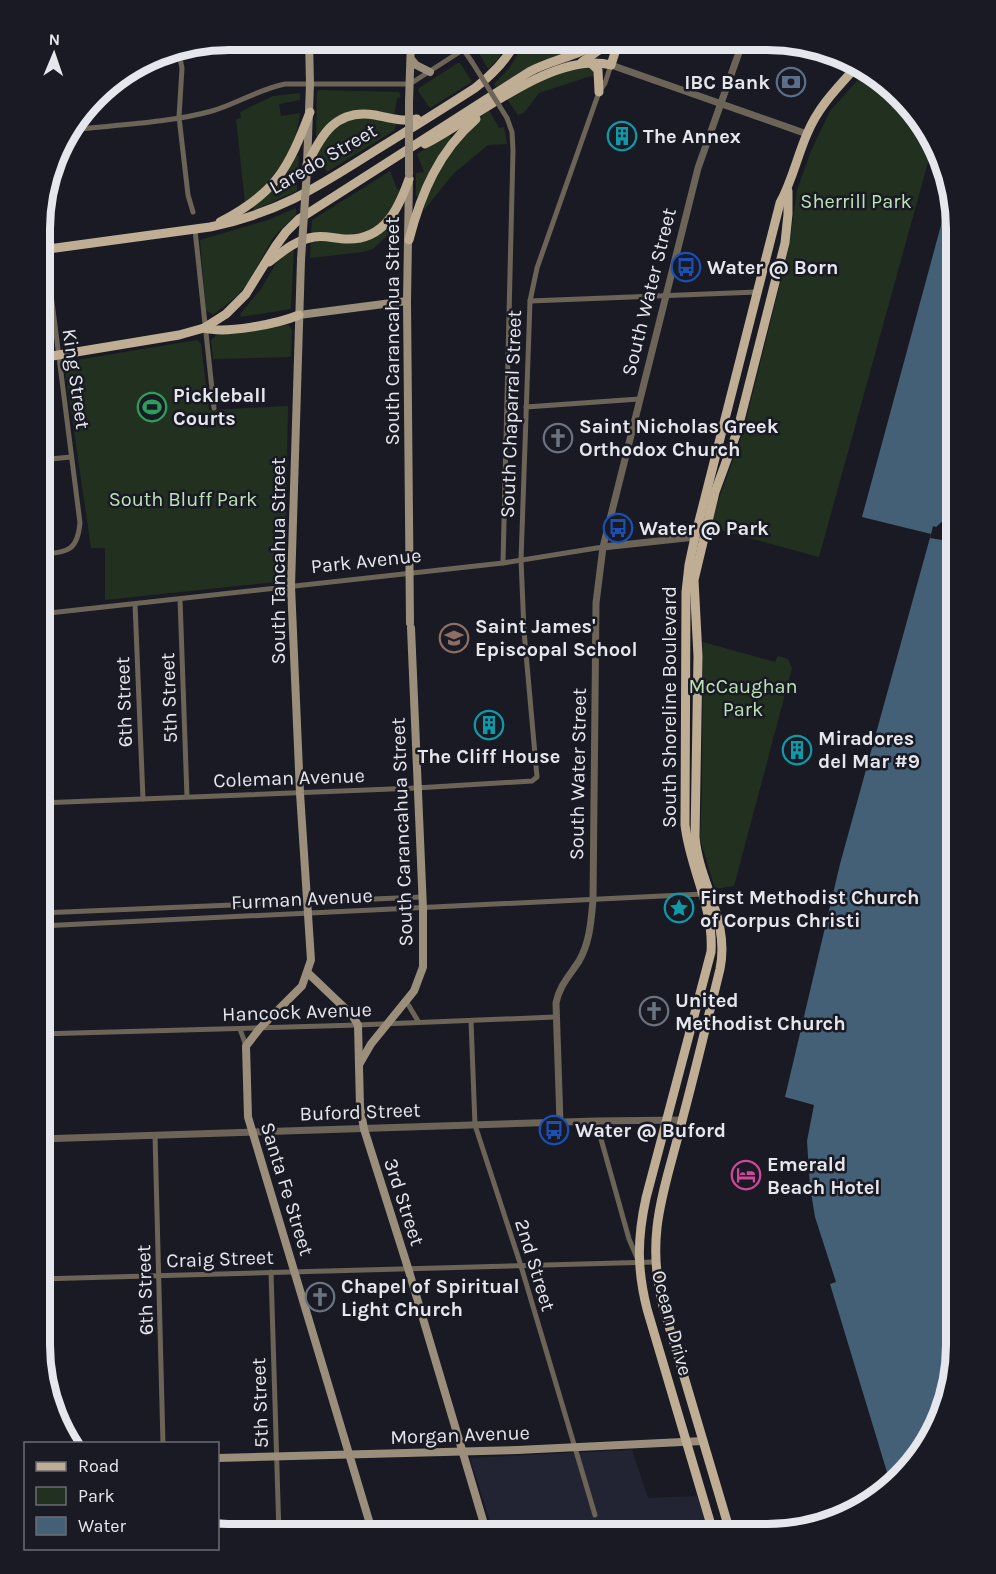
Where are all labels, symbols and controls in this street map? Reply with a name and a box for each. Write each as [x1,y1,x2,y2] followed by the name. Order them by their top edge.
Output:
[24,24,84,84] north arrow
[48,30,61,49] text: N
[775,66,807,98] bank icon: IBC Bank
[684,71,770,94] place label: IBC Bank
[265,119,381,199] street label: Laredo Street
[606,120,638,152] building icon: The Annex
[643,125,741,148] place label: The Annex
[800,190,912,213] park label: Sherrill Park
[617,205,681,378] street label: South Water Street
[381,216,404,446] street label: South Carancahua Street
[670,251,702,283] bus stop icon: Water @ Born
[707,256,838,279] place label: Water @ Born
[496,309,526,518] street label: South Chaparral Street
[58,327,94,431] street label: King Street
[173,384,266,430] place label: Pickleball Courts
[136,391,168,423] sports icon: Pickleball Courts
[579,415,779,461] place label: Saint Nicholas Greek Orthodox Church
[542,422,574,454] church icon: Saint Nicholas Greek Orthodox Church
[267,457,290,665] street label: South Tancahua Street
[109,488,257,511] park label: South Bluff Park
[602,512,634,544] bus stop icon: Water @ Park
[639,517,769,540] place label: Water @ Park
[310,544,422,578] street label: Park Avenue
[658,586,681,828] street label: South Shoreline Boulevard
[475,615,638,661] place label: Saint James' Episcopal School
[438,622,470,654] school or university icon: Saint James' Episcopal School
[156,652,182,744] street label: 5th Street
[111,656,137,748] street label: 6th Street
[688,675,798,721] park label: McCaughan Park
[565,687,591,860] street label: South Water Street
[473,709,505,741] building icon: The Cliff House
[386,717,417,947] street label: South Carancahua Street
[818,727,920,773] place label: Miradores del Mar #9
[781,734,813,766] building icon: Miradores del Mar #9
[418,745,560,768] place label: The Cliff House
[213,764,365,792] street label: Coleman Avenue
[231,884,373,914] street label: Furman Avenue
[700,886,920,932] place label: First Methodist Church of Corpus Christi
[663,892,695,924] place icon: First Methodist Church of Corpus Christi
[675,989,846,1035] place label: United Methodist Church
[638,995,670,1027] church icon: United Methodist Church
[222,998,372,1026] street label: Hancock Avenue
[299,1098,421,1126] street label: Buford Street
[538,1114,570,1146] bus stop icon: Water @ Buford
[575,1119,726,1142] place label: Water @ Buford
[256,1120,318,1259] street label: Santa Fe Street
[767,1153,880,1199] place label: Emerald Beach Hotel
[379,1155,429,1249] street label: 3rd Street
[730,1159,762,1191] hotel icon: Emerald Beach Hotel
[510,1216,560,1314] street label: 2nd Street
[132,1244,158,1336] street label: 6th Street
[166,1246,275,1272] street label: Craig Street
[647,1268,697,1378] street label: Ocean Drive
[341,1275,520,1321] place label: Chapel of Spiritual Light Church
[304,1281,336,1313] church icon: Chapel of Spiritual Light Church
[247,1357,273,1449] street label: 5th Street
[390,1421,530,1449] street label: Morgan Avenue
[24,1442,219,1550] legend
[78,1455,119,1477] text: Road
[78,1485,115,1507] text: Park
[78,1515,126,1537] text: Water

